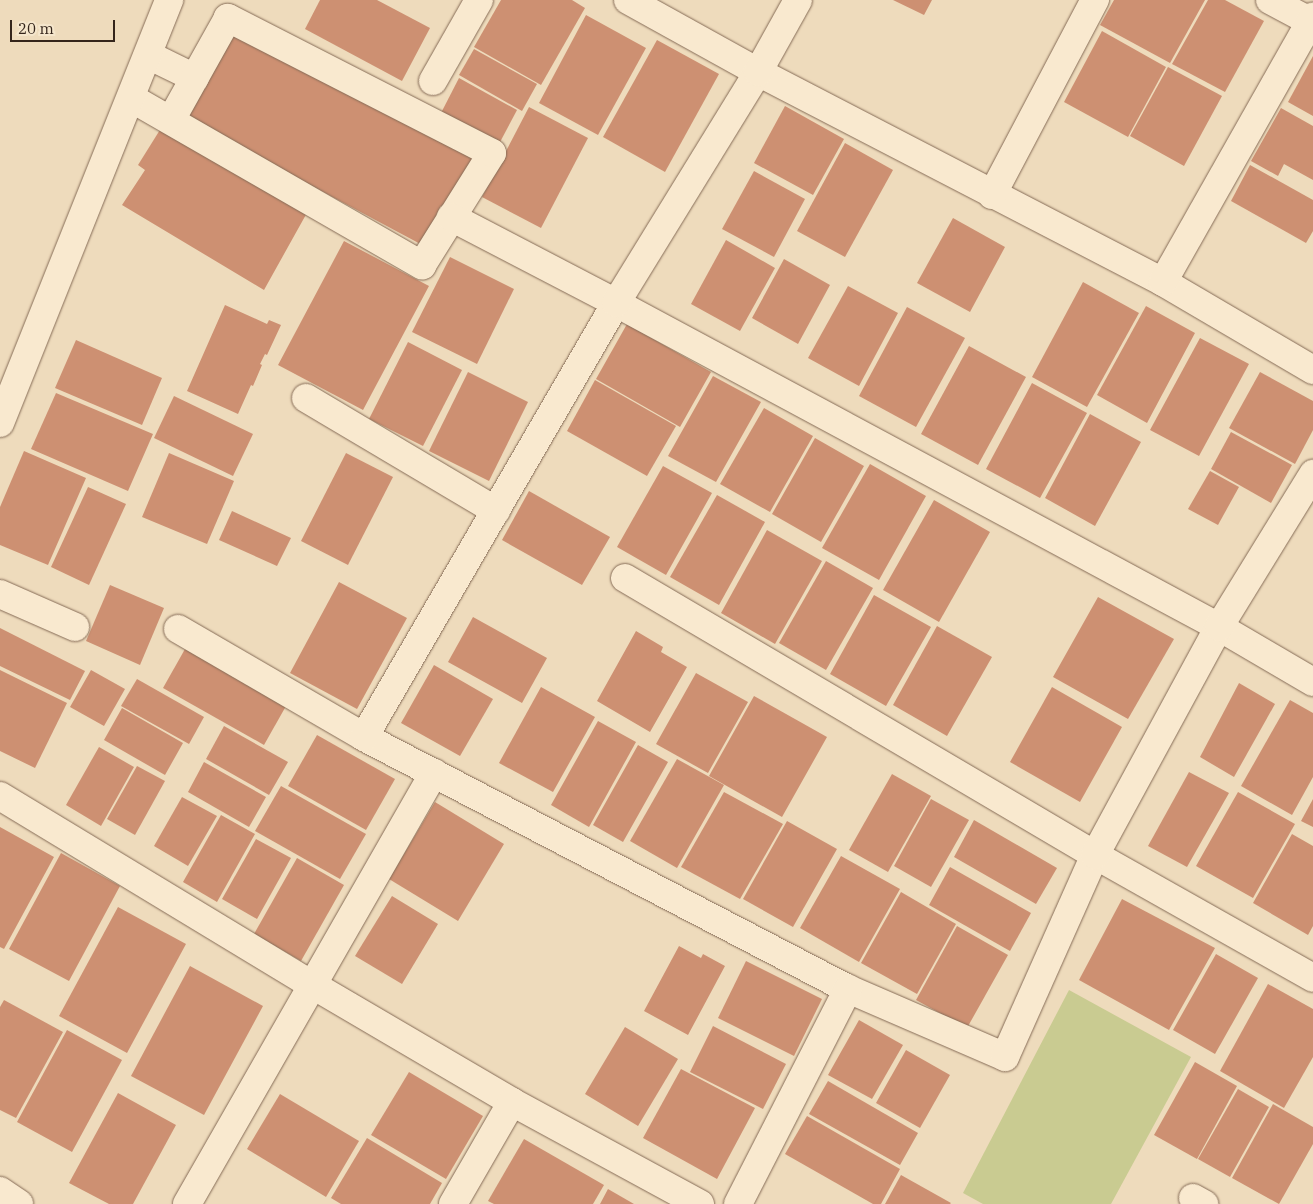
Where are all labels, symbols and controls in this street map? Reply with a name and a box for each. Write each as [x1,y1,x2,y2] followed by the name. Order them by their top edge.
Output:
[12,10,118,42] scale bar
[18,19,54,38] text: 20 m

